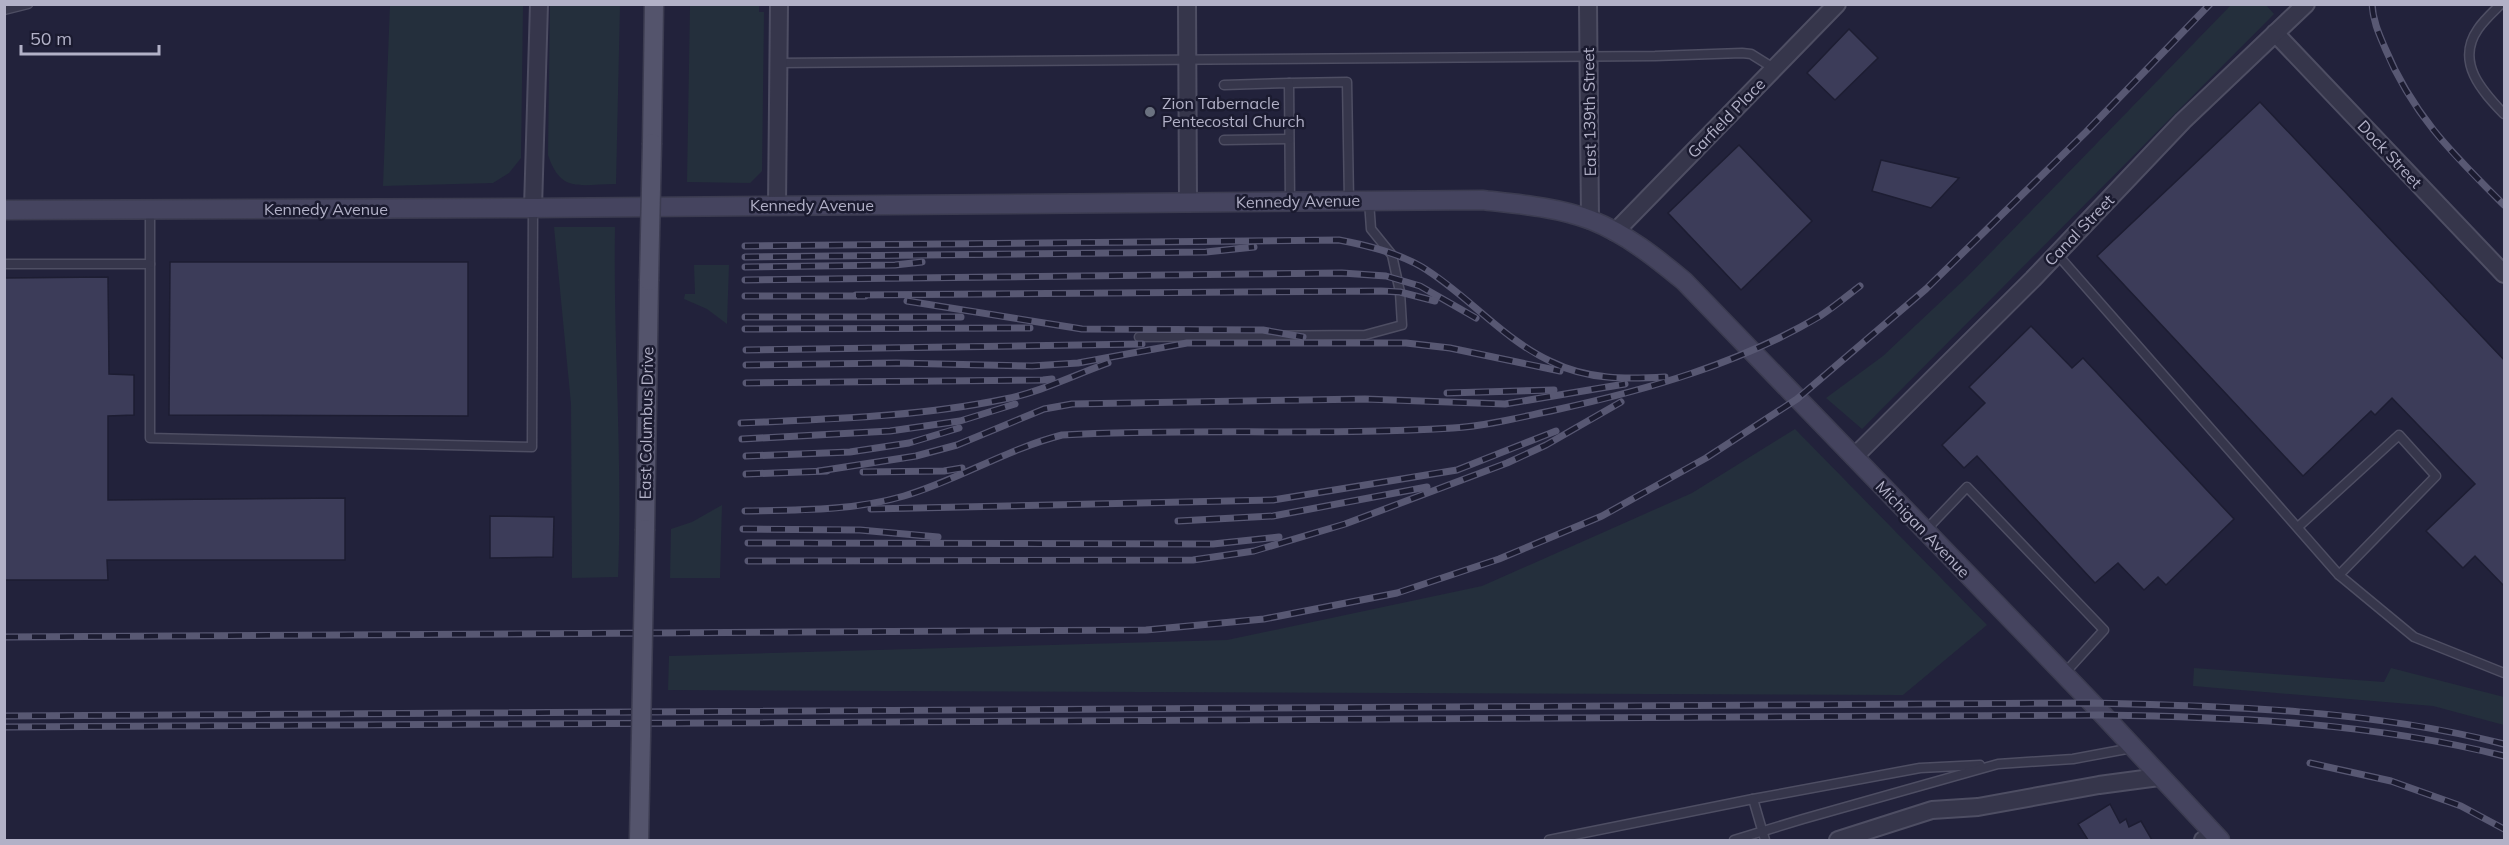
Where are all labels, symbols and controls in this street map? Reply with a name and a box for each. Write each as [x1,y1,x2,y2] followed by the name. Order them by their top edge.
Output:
[21,18,159,56] scale bar
[30,27,72,50] text: 50 m
[1578,47,1600,177] street label: East 139th Street
[1683,74,1769,162] street label: Garfield Place
[1162,93,1305,131] place label: Zion Tabernacle Pentecostal Church
[1143,105,1157,119] marker: Zion Tabernacle Pentecostal Church
[2353,116,2427,192] street label: Dock Street
[1236,190,1360,212] street label: Kennedy Avenue
[2040,190,2118,270] street label: Canal Street
[750,195,874,215] street label: Kennedy Avenue
[264,199,388,219] street label: Kennedy Avenue
[635,346,657,500] street label: East Columbus Drive
[1872,476,1974,582] street label: Michigan Avenue

